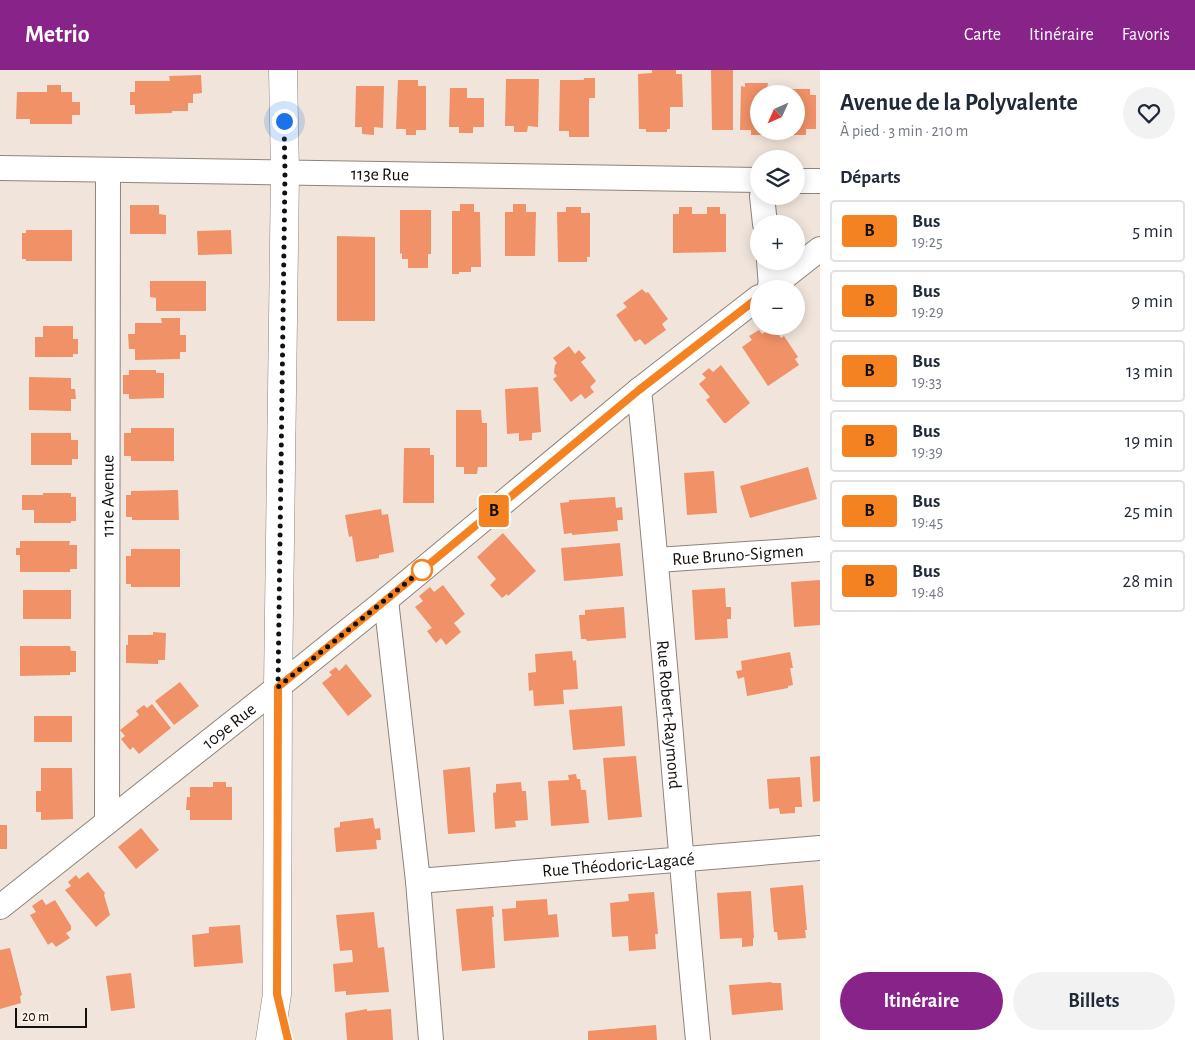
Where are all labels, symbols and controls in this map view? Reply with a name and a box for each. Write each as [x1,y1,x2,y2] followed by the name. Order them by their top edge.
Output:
[25,23,90,47] text: Metrio
[964,26,1001,44] text: Carte
[1029,26,1094,44] text: Itinéraire
[1122,26,1170,44] text: Favoris
[750,85,805,140] north arrow
[750,85,805,335] map controls
[1123,87,1175,139] button: heart
[840,91,1078,115] text: Avenue de la Polyvalente
[272,109,297,134] your location
[840,123,968,139] text: À pied · 3 min · 210 m
[750,150,805,205] button: layers
[351,166,409,184] street label: 113e Rue
[840,168,901,187] text: Départs
[912,212,940,231] text: Bus
[750,215,805,270] button: +
[864,222,875,240] text: B
[1132,222,1173,241] text: 5 min
[912,234,943,250] text: 19:25
[750,280,805,335] button: −
[912,282,940,301] text: Bus
[864,292,875,310] text: B
[1131,292,1173,311] text: 9 min
[912,304,944,320] text: 19:29
[912,352,940,371] text: Bus
[864,362,875,380] text: B
[1126,362,1173,381] text: 13 min
[912,374,942,390] text: 19:33
[912,422,940,441] text: Bus
[864,432,875,450] text: B
[1125,432,1173,451] text: 19 min
[912,444,943,460] text: 19:39
[99,455,118,537] street label: 111e Avenue
[912,492,940,511] text: Bus
[478,495,510,527] line badge: B
[489,502,499,520] text: B
[864,502,875,520] text: B
[1124,502,1173,521] text: 25 min
[912,514,943,530] text: 19:45
[672,542,804,569] street label: Rue Bruno-Sigmen
[411,559,433,581] unlabelled marker
[912,562,940,581] text: Bus
[864,572,875,590] text: B
[1123,572,1173,591] text: 28 min
[912,584,944,600] text: 19:48
[653,639,684,790] street label: Rue Robert-Raymond
[199,700,260,753] street label: 109e Rue
[541,850,695,881] street label: Rue Théodoric-Lagacé
[840,972,1003,1030] button: Itinéraire
[1013,972,1175,1030] button: Billets
[15,1005,88,1028] scale bar
[22,1010,49,1024] text: 20 m

